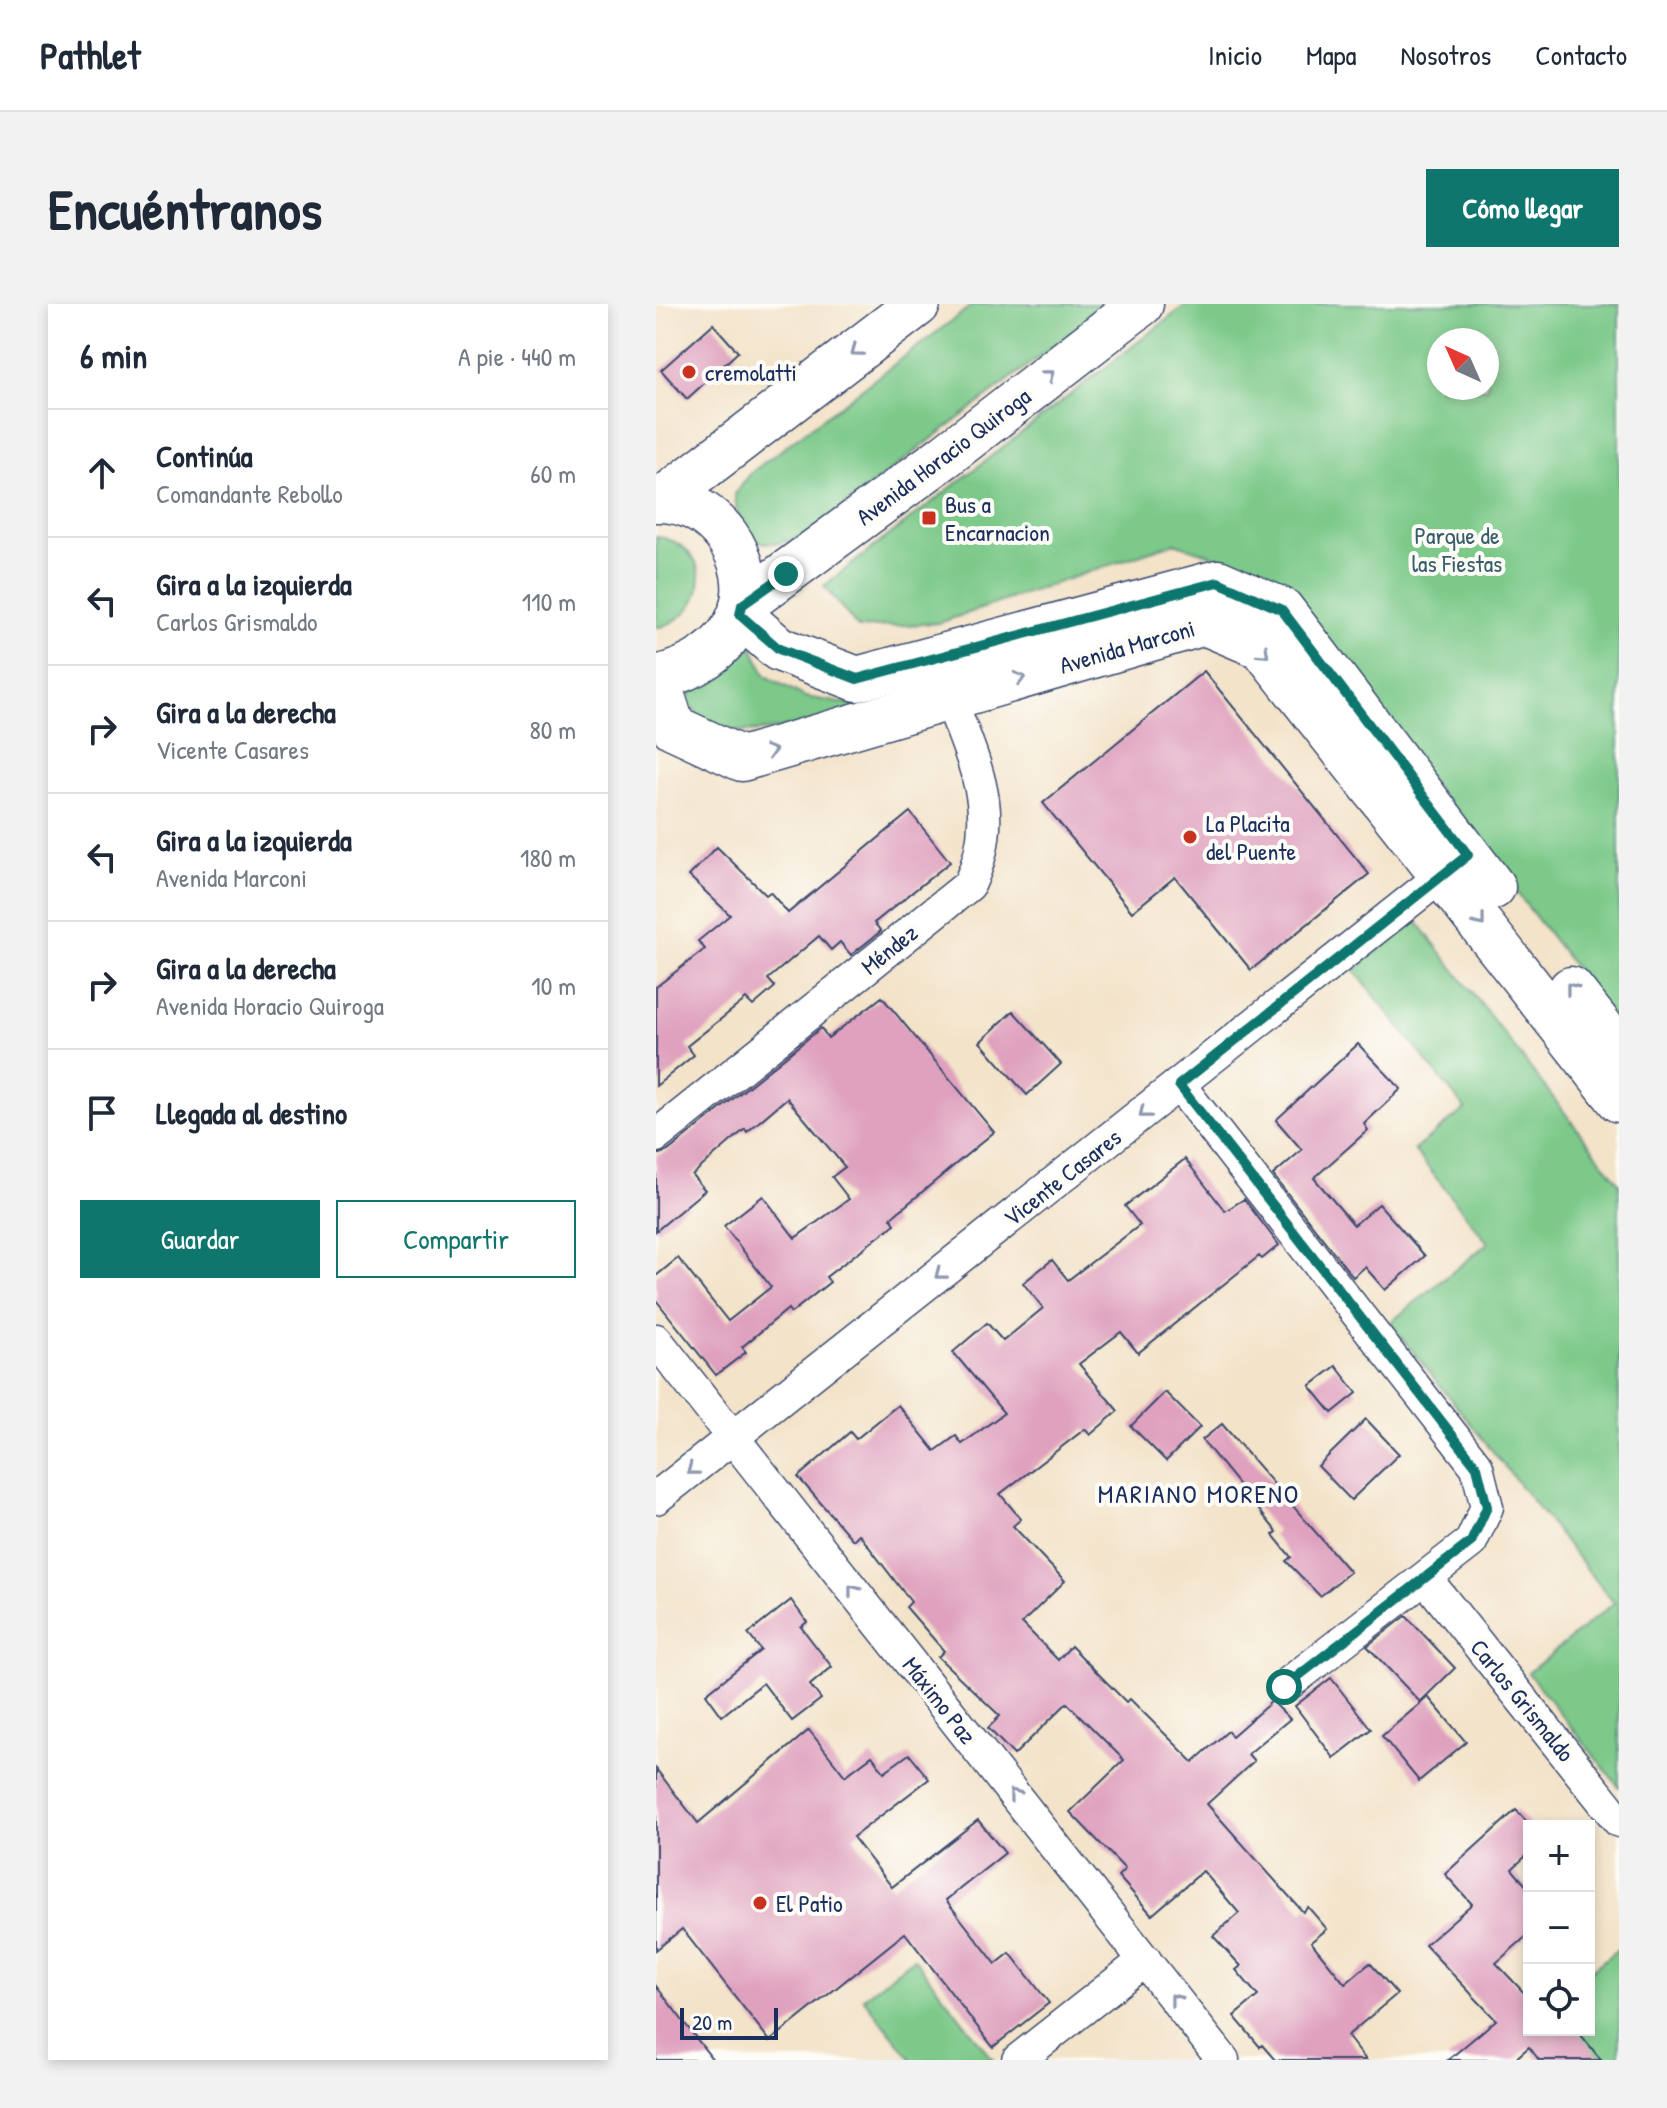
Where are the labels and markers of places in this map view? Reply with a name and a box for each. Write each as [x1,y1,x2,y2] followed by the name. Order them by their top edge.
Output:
[705,356,797,388] place label: cremolatti
[680,363,698,381] marker: cremolatti
[945,488,1050,548] place label: Bus a Encarnacion
[920,509,938,527] marker: Bus a Encarnacion
[1206,807,1297,867] place label: La Placita del Puente
[1181,828,1199,846] marker: La Placita del Puente
[776,1887,843,1919] place label: El Patio
[751,1894,769,1912] marker: El Patio

